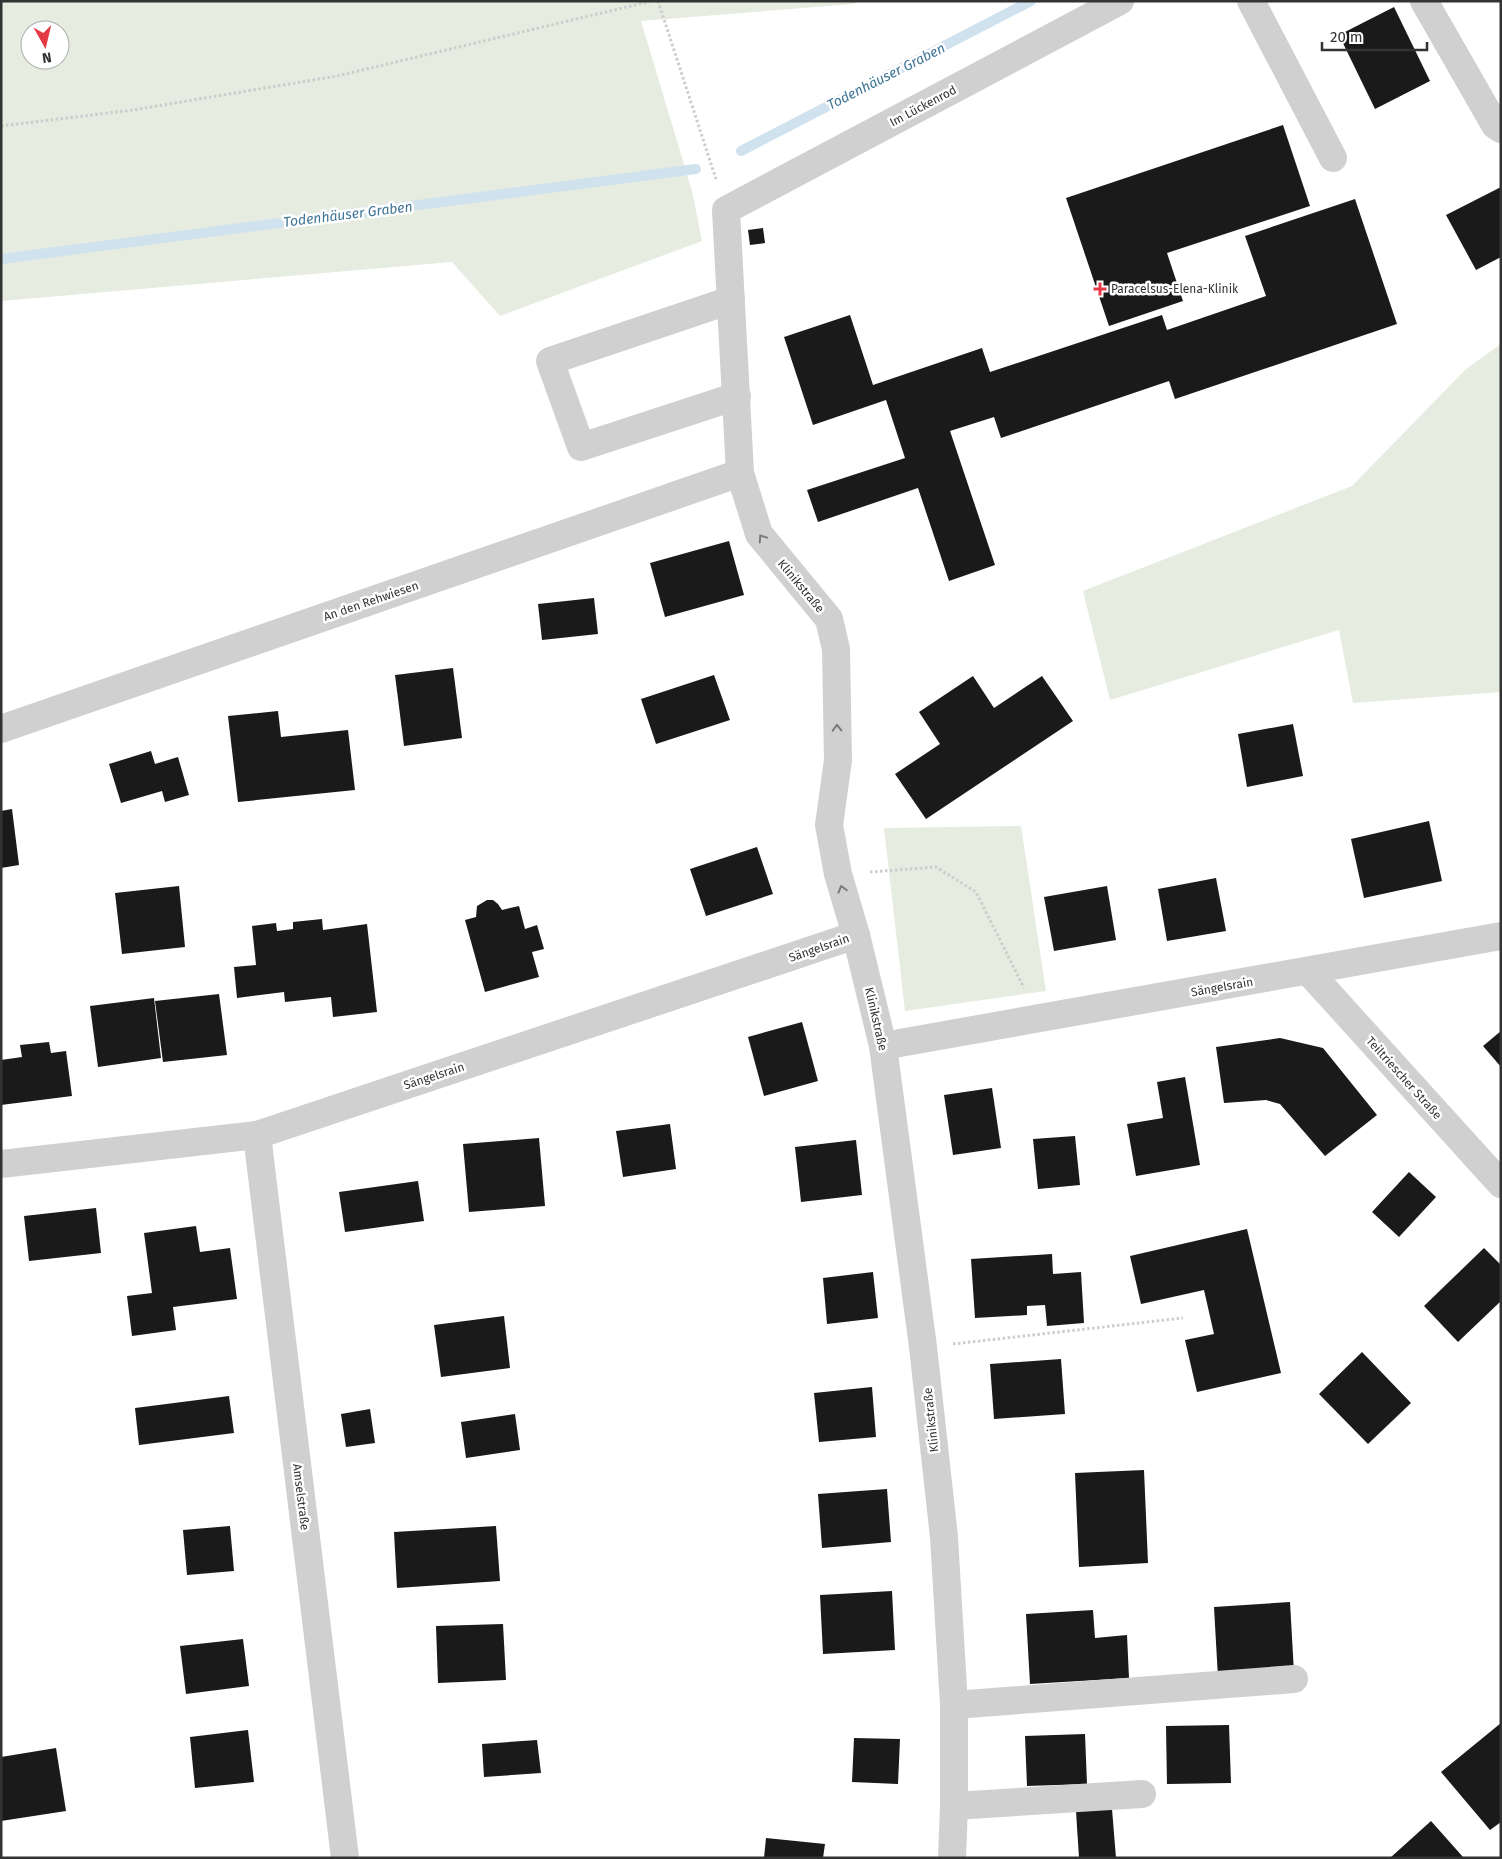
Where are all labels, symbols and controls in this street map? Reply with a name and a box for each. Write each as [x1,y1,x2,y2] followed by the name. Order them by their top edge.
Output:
[20,20,70,70] north arrow
[1322,20,1427,52] scale bar
[1330,28,1363,46] text: 20 m
[824,39,948,114] water label: Todenhäuser Graben
[41,48,53,66] text: N
[887,83,959,129] street label: Im Lückenrod
[283,198,414,231] water label: Todenhäuser Graben
[1093,282,1107,296] marker: Paracelsus-Elena-Klinik
[1111,282,1239,296] place label: Paracelsus-Elena-Klinik
[759,534,769,543] one-way arrow
[775,557,827,615] street label: Klinikstraße
[322,578,420,624] street label: An den Rehwiesen
[832,724,842,732] one-way arrow
[838,885,848,893] one-way arrow
[787,931,851,965] street label: Sängelsrain
[1190,975,1254,999] street label: Sängelsrain
[862,986,890,1052] street label: Klinikstraße
[1363,1034,1445,1122] street label: Teiltriescher Straße
[402,1060,466,1092] street label: Sängelsrain
[921,1387,941,1453] street label: Klinikstraße
[290,1463,312,1531] street label: Amselstraße

